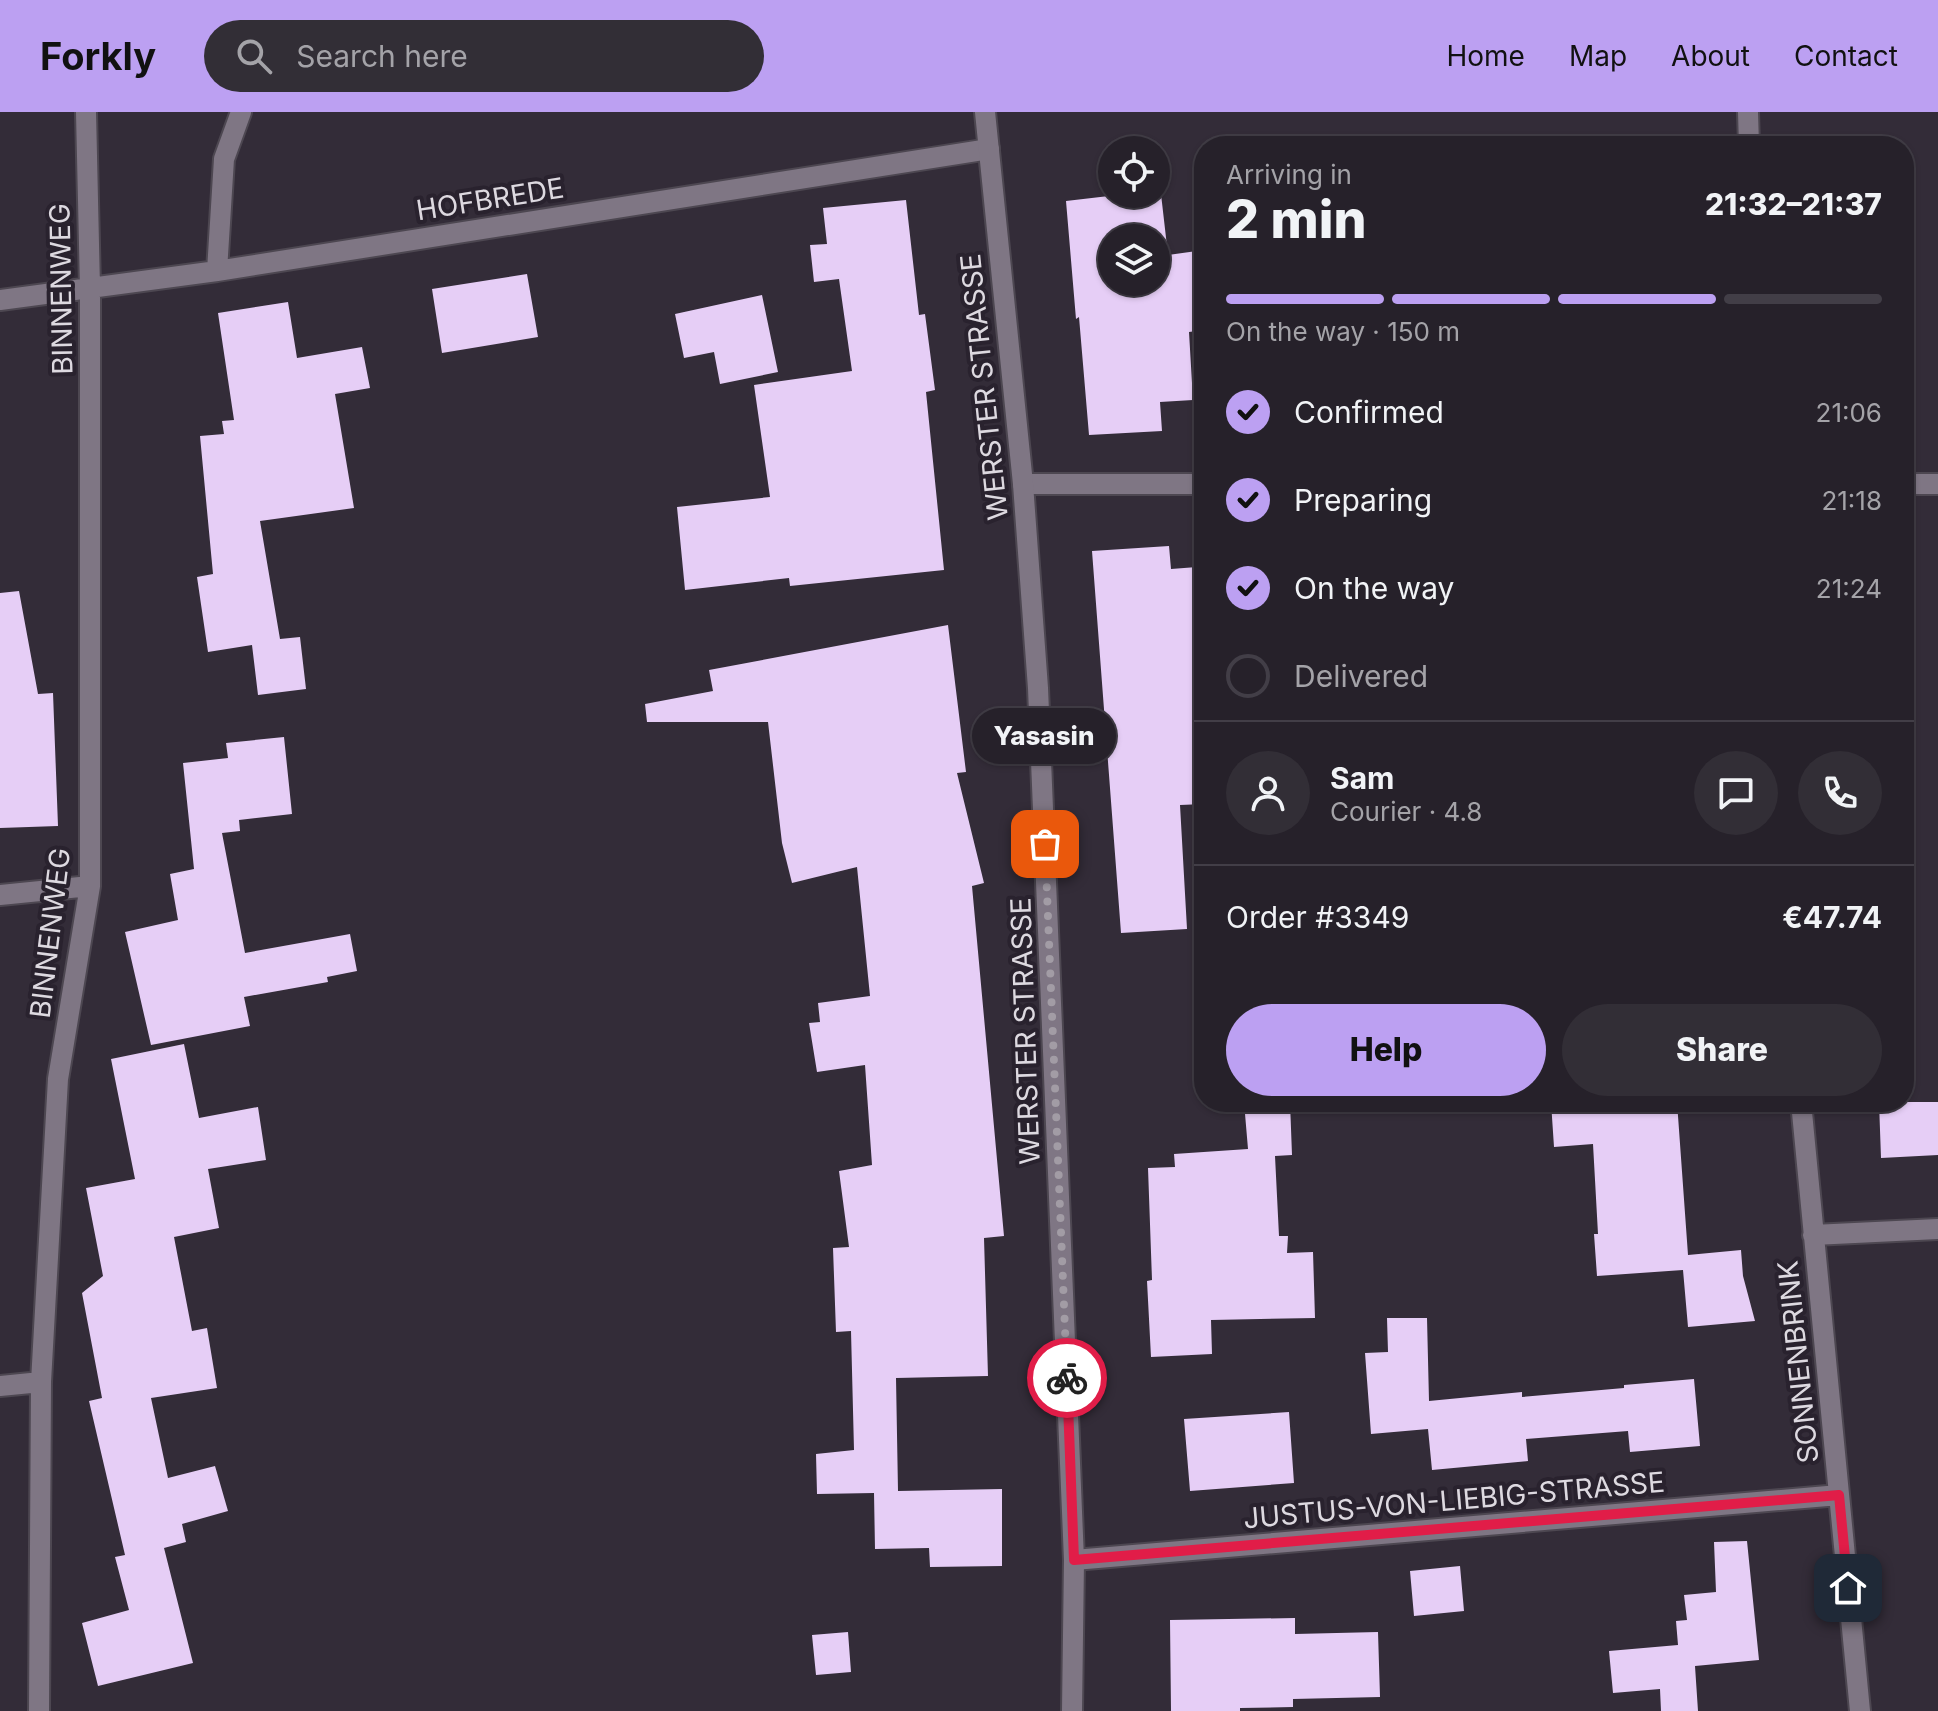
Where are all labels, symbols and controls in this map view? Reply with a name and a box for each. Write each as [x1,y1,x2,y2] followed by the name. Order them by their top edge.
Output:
[204,20,764,92] search box
[40,33,156,79] text: Forkly
[232,34,276,78] icon: search
[296,38,468,74] text: Search here
[1446,39,1525,73] text: Home
[1569,39,1627,73] text: Map
[1671,39,1750,73] text: About
[1794,39,1898,73] text: Contact
[1098,136,1170,296] map controls
[1098,136,1170,208] button: locate
[1226,159,1352,190] text: Arriving in
[414,171,566,227] street label: HOFBREDE
[1705,186,1882,222] text: 21:32–21:37
[1226,188,1367,251] text: 2 min
[43,203,79,375] street label: BINNENWEG
[1098,224,1170,296] button: layers
[953,252,1015,522] street label: WERSTER STRASSE
[1226,316,1460,347] text: On the way · 150 m
[1226,390,1270,434] icon: check
[1294,394,1444,430] text: Confirmed
[1816,397,1882,428] text: 21:06
[1226,478,1270,522] icon: check
[1294,482,1432,518] text: Preparing
[1821,485,1882,516] text: 21:18
[1226,566,1270,610] icon: check
[1294,570,1454,606] text: On the way
[1816,573,1882,604] text: 21:24
[1294,658,1428,694] text: Delivered
[973,708,1117,764] callout: Yasasin
[994,720,1094,751] text: Yasasin
[1226,751,1310,835] button: person
[1694,751,1778,835] button: chat
[1798,751,1882,835] button: phone
[1330,760,1394,796] text: Sam
[1330,796,1482,827] text: Courier · 4.8
[1011,810,1079,878] pin
[1023,822,1067,866] icon: bag
[23,846,77,1020] street label: BINNENWEG
[1003,897,1047,1165] street label: WERSTER STRASSE
[1226,899,1409,935] text: Order #3349
[1782,899,1882,935] text: €47.74
[1226,1004,1546,1096] button: Help
[1562,1004,1882,1096] button: Share
[1770,1259,1826,1465] street label: SONNENBRINK
[1027,1338,1107,1418] courier
[1045,1356,1089,1400] icon: bike
[1242,1465,1666,1535] street label: JUSTUS-VON-LIEBIG-STRASSE
[1814,1554,1882,1622] pin
[1826,1566,1870,1610] icon: home

